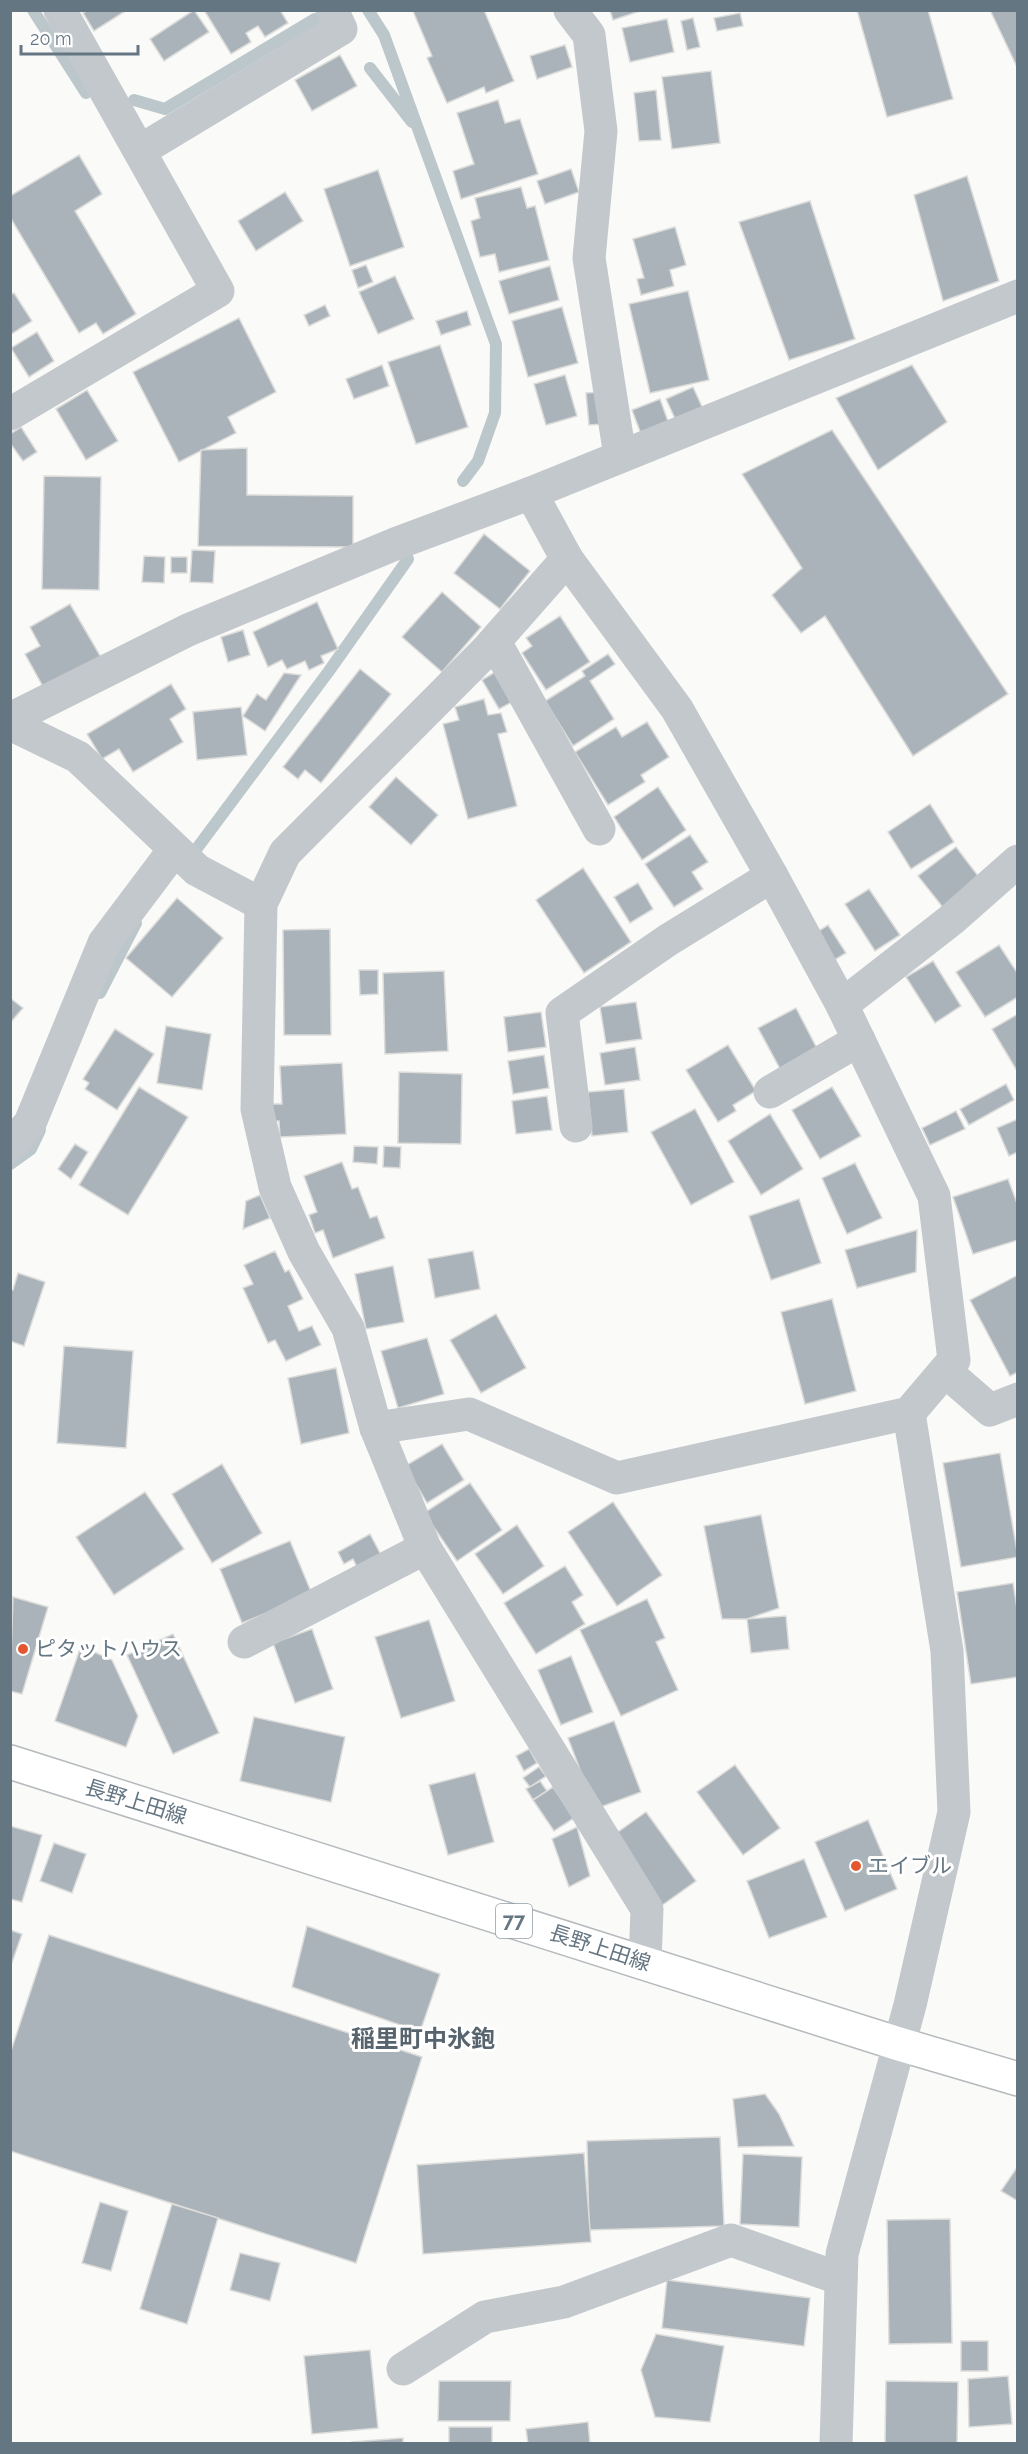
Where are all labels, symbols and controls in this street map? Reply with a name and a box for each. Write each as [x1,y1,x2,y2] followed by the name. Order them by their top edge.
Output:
[21,18,138,56] scale bar
[30,28,72,49] text: 20 m
[35,1636,182,1661] place label: ピタットハウス
[16,1642,30,1656] marker: ピタットハウス
[82,1774,190,1829] street label: 長野上田線
[868,1853,952,1878] place label: エイブル
[849,1859,863,1873] marker: エイブル
[496,1904,532,1938] road number: 77
[546,1919,654,1976] street label: 長野上田線
[351,2024,495,2053] district label: 稲里町中氷鉋

